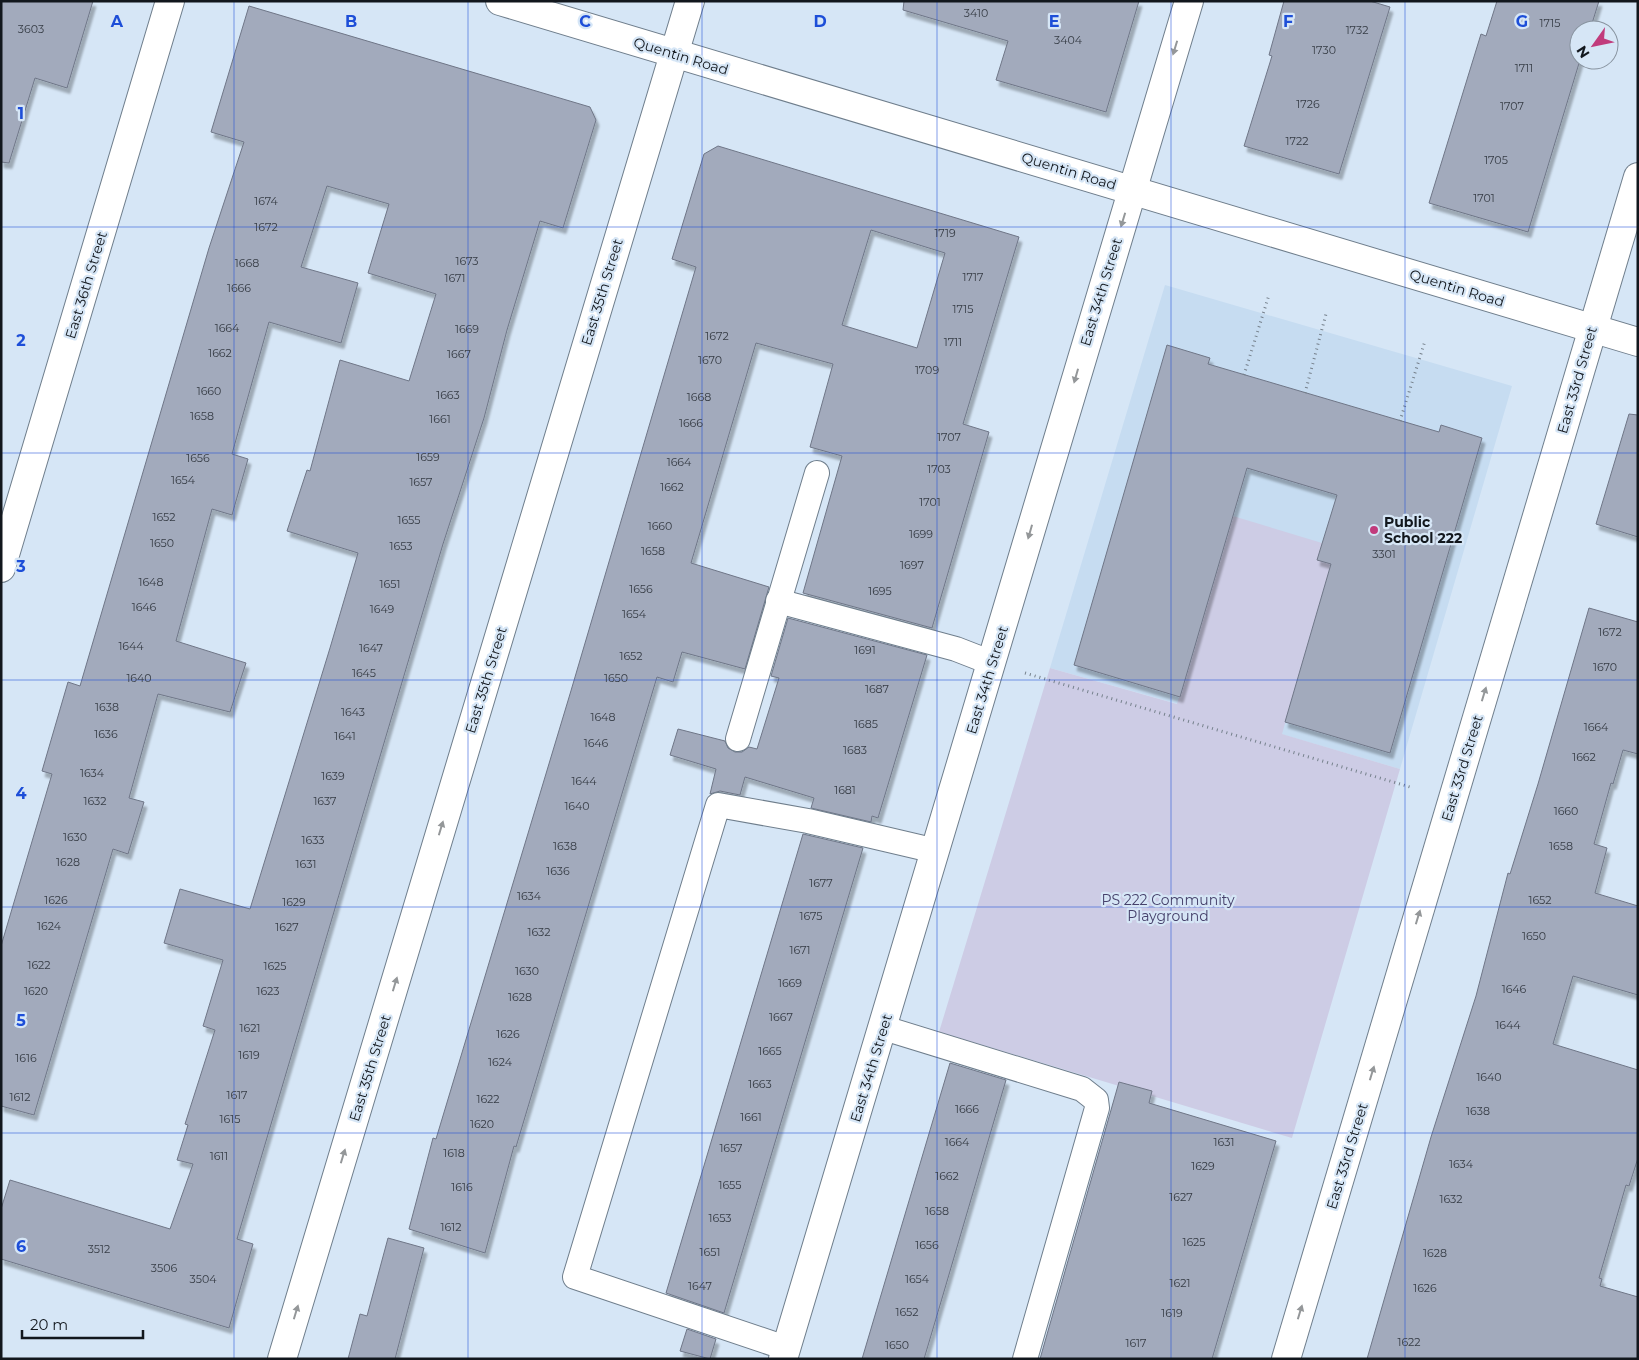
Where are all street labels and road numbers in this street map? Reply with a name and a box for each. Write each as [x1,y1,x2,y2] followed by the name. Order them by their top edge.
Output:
[631,33,731,79] street label: Quentin Road
[1019,148,1119,194] street label: Quentin Road
[61,229,111,341] street label: East 36th Street
[577,236,627,347] street label: East 35th Street
[1076,236,1126,348] street label: East 34th Street
[1407,265,1507,311] street label: Quentin Road
[1553,324,1601,436] street label: East 33rd Street
[461,624,511,735] street label: East 35th Street
[962,624,1012,736] street label: East 34th Street
[1437,712,1487,823] street label: East 33rd Street
[345,1012,395,1123] street label: East 35th Street
[846,1012,896,1124] street label: East 34th Street
[1322,1100,1372,1211] street label: East 33rd Street

